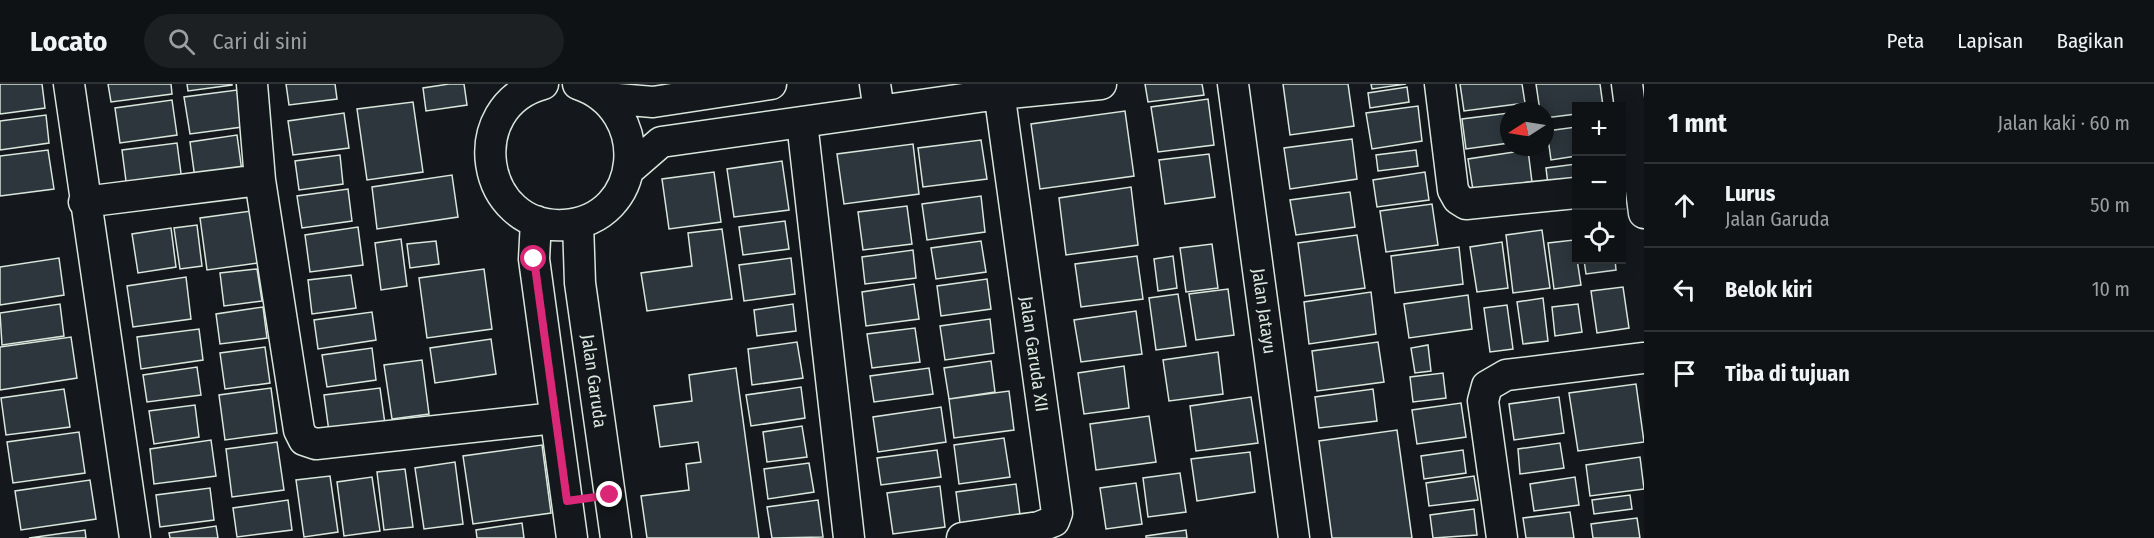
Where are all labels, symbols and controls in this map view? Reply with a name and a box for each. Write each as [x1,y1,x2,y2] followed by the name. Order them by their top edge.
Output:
[144,14,564,68] search box
[30,25,108,58] text: Locato
[165,25,198,58] icon: search
[213,28,307,55] text: Cari di sini
[1887,28,1924,54] text: Peta
[1957,28,2023,54] text: Lapisan
[2056,28,2124,54] text: Bagikan
[1500,102,1554,156] north arrow
[1572,102,1626,264] map controls
[1572,102,1626,156] button: +
[1668,108,1727,139] text: 1 mnt
[1997,111,2130,135] text: Jalan kaki · 60 m
[1572,156,1626,210] button: −
[1725,180,1775,207] text: Lurus
[1668,189,1701,222] icon: ahead
[2090,193,2130,217] text: 50 m
[1725,207,1830,231] text: Jalan Garuda
[1572,210,1626,264] button: locate
[520,245,546,271] route start
[1247,267,1281,355] street label: Jalan Jatayu
[1668,273,1701,306] icon: left
[1725,276,1813,303] text: Belok kiri
[2092,277,2130,301] text: 10 m
[1015,295,1053,413] street label: Jalan Garuda XII
[577,333,611,429] street label: Jalan Garuda
[1668,357,1701,390] icon: arrive
[1725,360,1850,387] text: Tiba di tujuan
[596,481,622,507] route end

